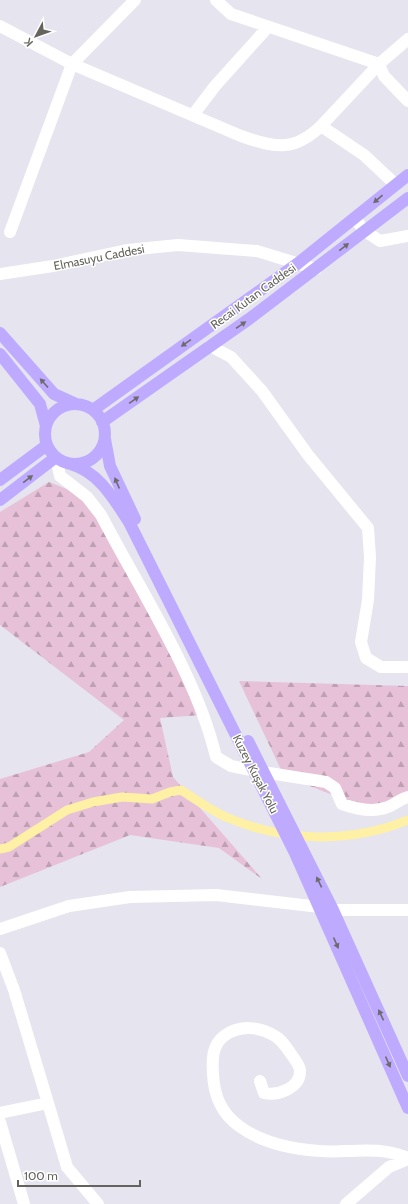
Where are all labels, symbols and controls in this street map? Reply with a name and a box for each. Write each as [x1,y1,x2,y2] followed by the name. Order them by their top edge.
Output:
[16,16,56,56] north arrow
[21,35,36,50] text: K
[372,195,383,204] one-way arrow
[52,241,146,273] street label: Elmasuyu Caddesi
[339,243,350,251] one-way arrow
[207,260,299,332] street label: Recai Kutan Caddesi
[235,321,246,329] one-way arrow
[181,339,191,347] one-way arrow
[40,378,49,388] one-way arrow
[129,396,139,404] one-way arrow
[23,475,34,483] one-way arrow
[114,478,120,489] one-way arrow
[230,732,282,816] street label: Kuzey Kuşak Yolu
[316,876,322,887] one-way arrow
[333,937,339,949] one-way arrow
[378,1009,384,1020] one-way arrow
[385,1056,391,1067] one-way arrow
[18,1162,140,1188] scale bar
[24,1168,58,1183] text: 100 m

